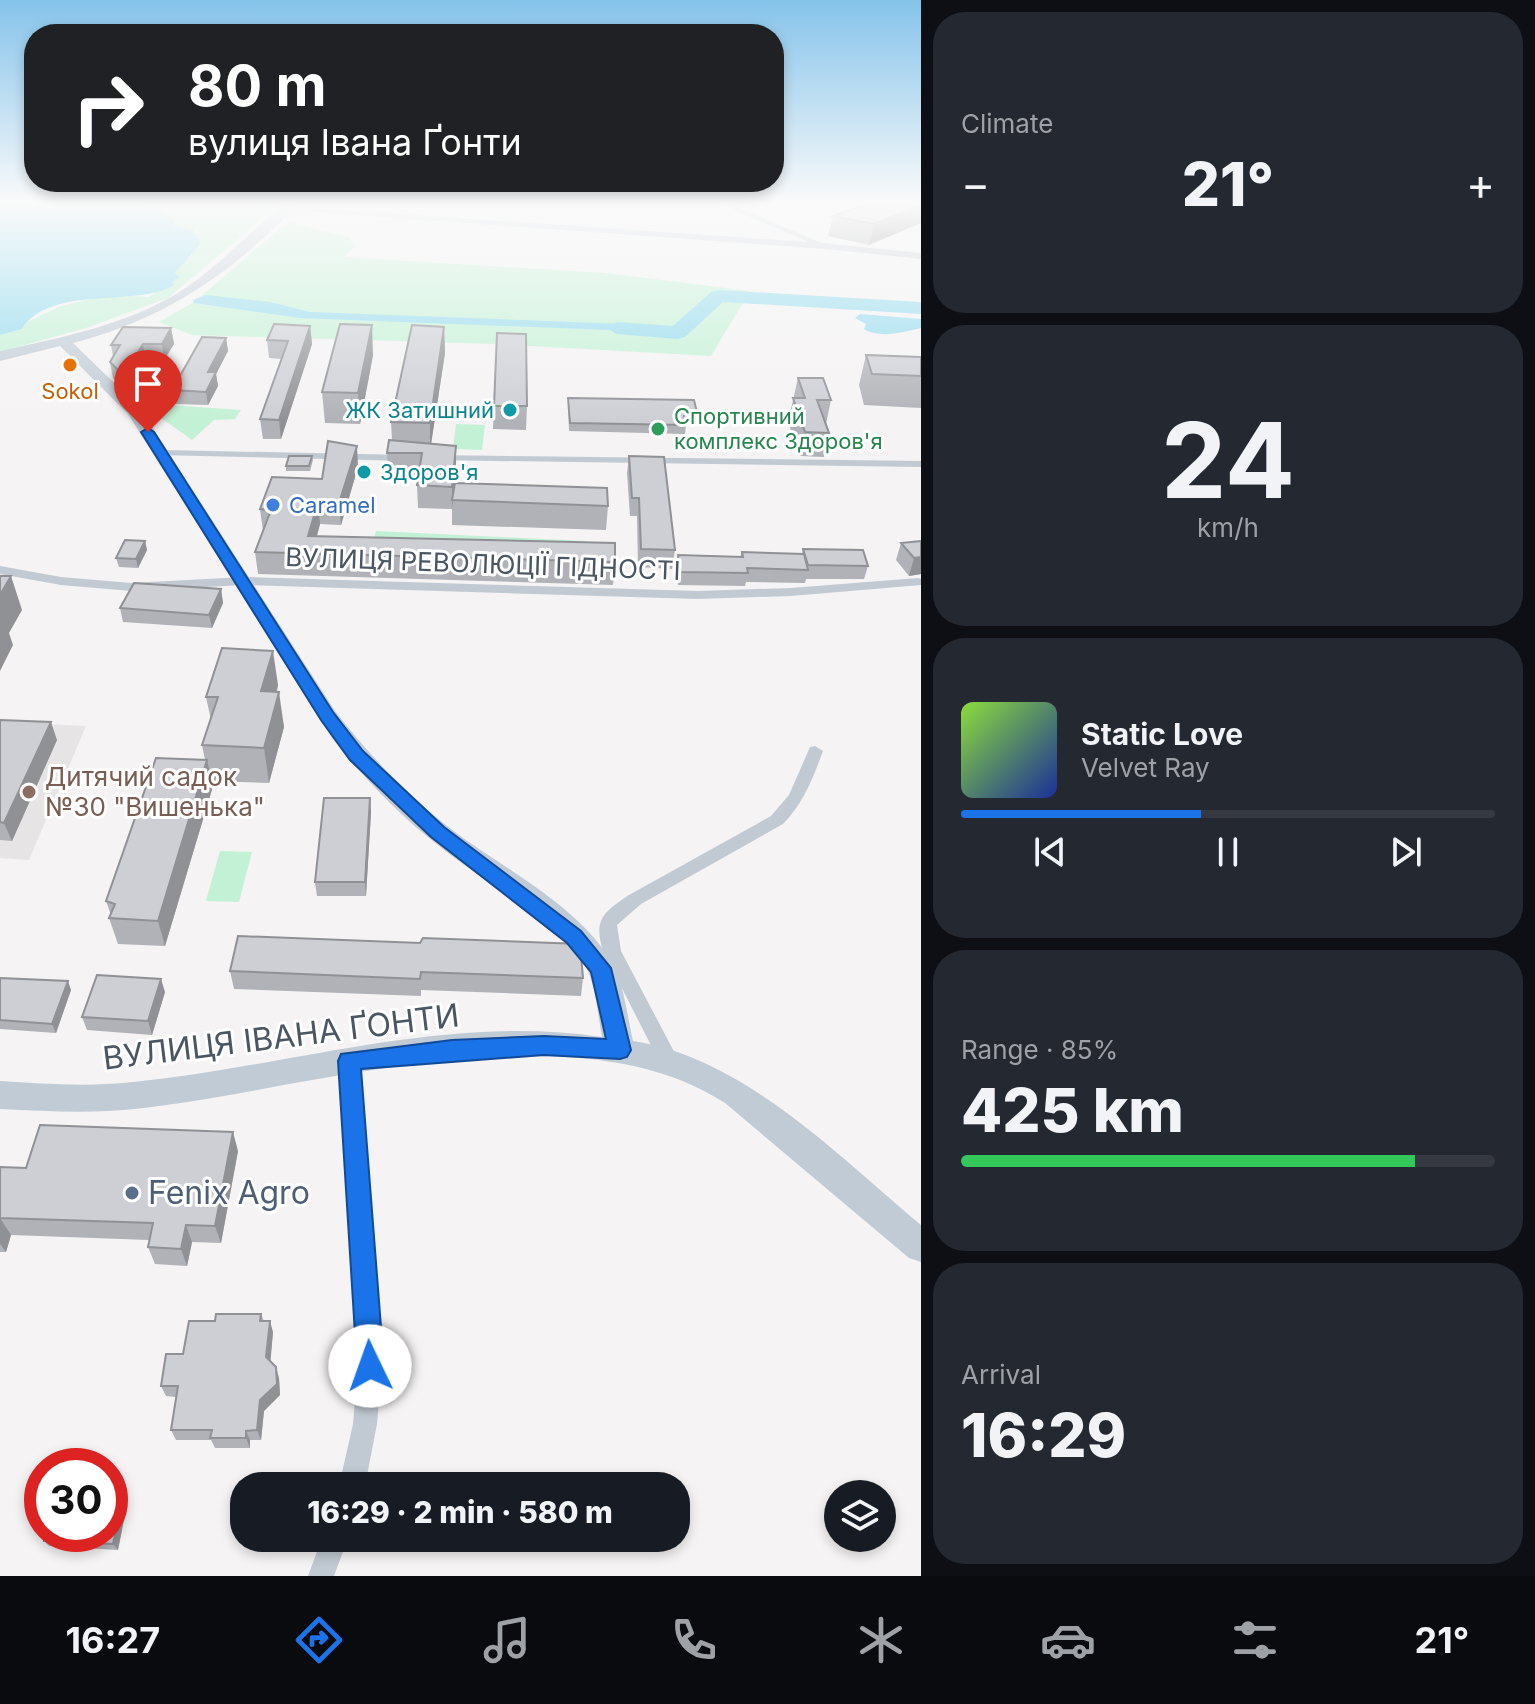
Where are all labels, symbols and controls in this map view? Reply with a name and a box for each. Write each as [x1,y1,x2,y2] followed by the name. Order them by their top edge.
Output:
[188,52,327,120] text: 80 m
[56,56,160,160] icon: right
[961,108,1053,139] text: Climate
[188,120,522,164] text: вулиця Івана Ґонти
[1182,148,1274,220] text: 21°
[961,157,990,211] text: −
[1466,157,1495,211] text: +
[114,350,182,432] pin
[61,356,79,374] marker: Sokol
[126,362,170,406] icon: arrive
[41,378,99,404] place label: Sokol
[345,397,494,423] place label: ЖК Затишний
[1161,397,1295,523] text: 24
[501,401,519,419] marker: ЖК Затишний
[674,403,883,454] place label: Спортивний комплекс Здоров'я
[649,420,667,438] marker: Спортивний комплекс Здоров'я
[380,459,478,485] place label: Здоров'я
[355,463,373,481] marker: Здоров'я
[289,492,376,518] place label: Caramel
[264,496,282,514] marker: Caramel
[1197,512,1259,543] text: km/h
[285,541,681,586] street label: ВУЛИЦЯ РЕВОЛЮЦІЇ ГІДНОСТІ
[1081,716,1243,752] text: Static Love
[1081,752,1210,783] text: Velvet Ray
[45,761,265,822] place label: Дитячий садок №30 "Вишенька"
[20,783,38,801] marker: Дитячий садок №30 "Вишенька"
[1028,830,1072,874] icon: previous
[1206,830,1250,874] icon: pause
[1384,830,1428,874] icon: next
[101,995,461,1078] street label: ВУЛИЦЯ ІВАНА ҐОНТИ
[961,1034,1118,1065] text: Range · 85%
[961,1074,1184,1146] text: 425 km
[148,1173,310,1212] place label: Fenix Agro
[123,1184,141,1202] marker: Fenix Agro
[328,1324,412,1408] position arrow
[961,1359,1041,1390] text: Arrival
[961,1399,1126,1471] text: 16:29
[24,1448,128,1552] speed limit sign: 30
[824,1480,896,1552] map controls
[824,1480,896,1552] button: layers
[307,1494,613,1530] text: 16:29 · 2 min · 580 m
[291,1612,347,1668] icon: directions
[479,1612,535,1668] icon: music
[666,1612,722,1668] icon: phone
[853,1612,909,1668] icon: climate
[1040,1612,1096,1668] icon: car
[1227,1612,1283,1668] icon: filters
[66,1618,160,1662] text: 16:27
[1415,1618,1469,1662] text: 21°

